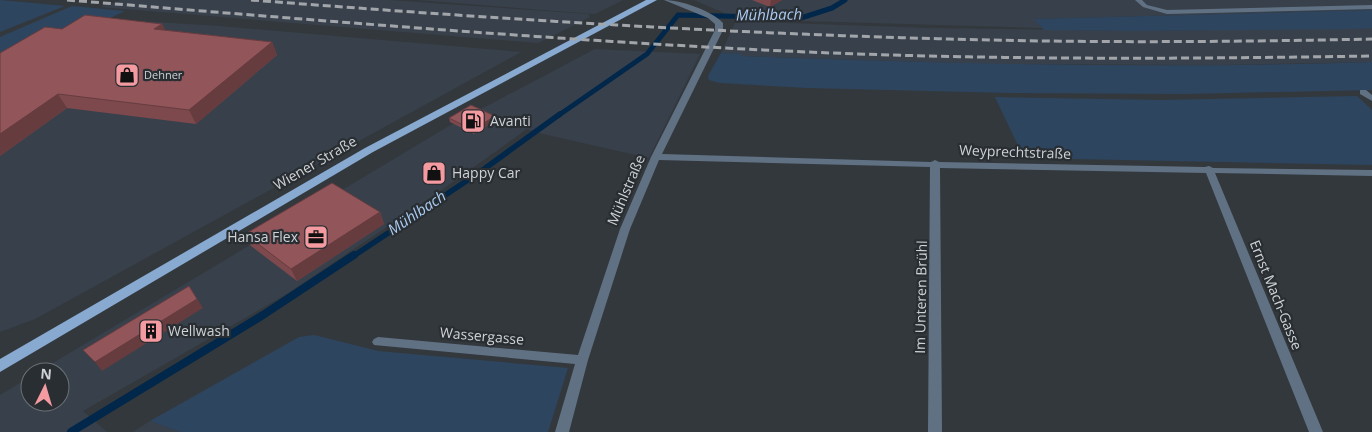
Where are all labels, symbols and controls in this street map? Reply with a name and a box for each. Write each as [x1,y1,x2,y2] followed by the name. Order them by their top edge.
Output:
[736,3,802,25] water label: Mühlbach
[114,62,140,88] shop icon: Dehner
[144,67,183,82] place label: Dehner
[460,108,486,134] fuel station icon: Avanti
[490,111,531,130] place label: Avanti
[270,131,360,194] street label: Wiener Straße
[959,140,1071,163] street label: Weyprechtstraße
[602,151,649,228] street label: Mühlstraße
[421,160,447,186] shop icon: Happy Car
[452,163,520,182] place label: Happy Car
[383,185,449,239] water label: Mühlbach
[303,224,329,250] office icon: Hansa Flex
[227,227,299,246] place label: Hansa Flex
[1246,237,1307,353] street label: Ernst Mach-Gasse
[910,240,931,354] street label: Im Unteren Brühl
[138,318,164,344] building icon: Wellwash
[168,321,230,340] place label: Wellwash
[439,322,525,349] street label: Wassergasse
[20,362,70,412] north arrow
[40,364,53,384] text: N

